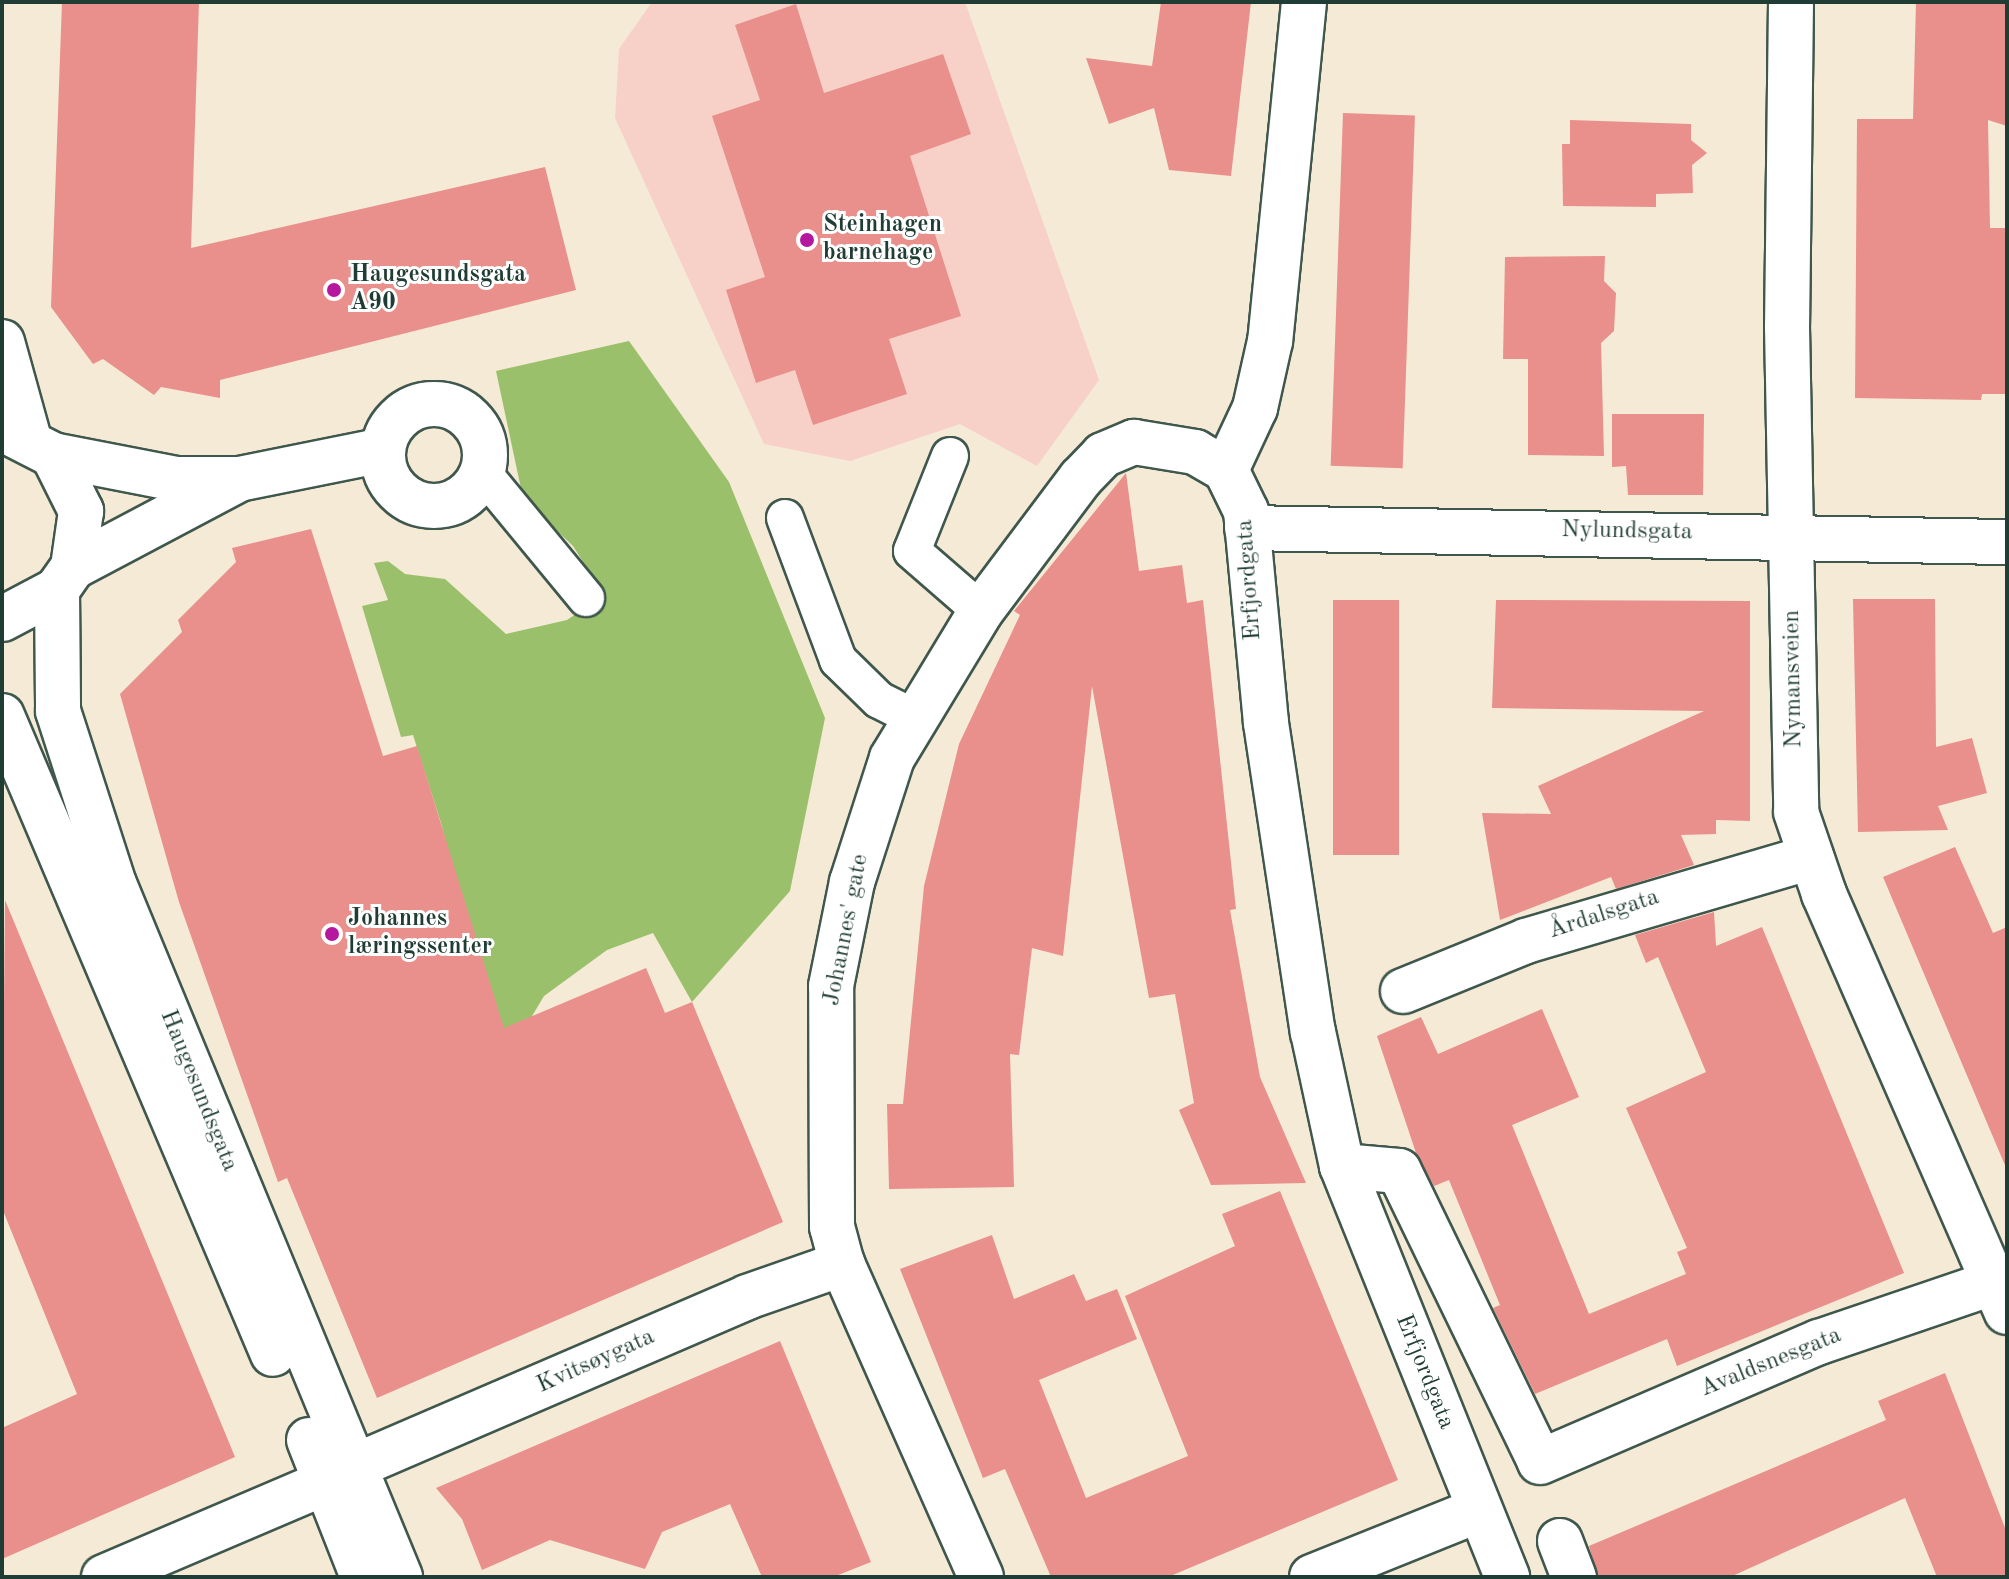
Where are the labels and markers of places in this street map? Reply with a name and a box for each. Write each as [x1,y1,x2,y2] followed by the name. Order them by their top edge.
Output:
[823,212,942,268] place label: Steinhagen barnehage
[798,231,816,249] marker: Steinhagen barnehage
[350,262,526,318] place label: Haugesundsgata A90
[325,281,343,299] marker: Haugesundsgata A90
[348,906,492,962] place label: Johannes læringssenter
[323,925,341,943] marker: Johannes læringssenter

